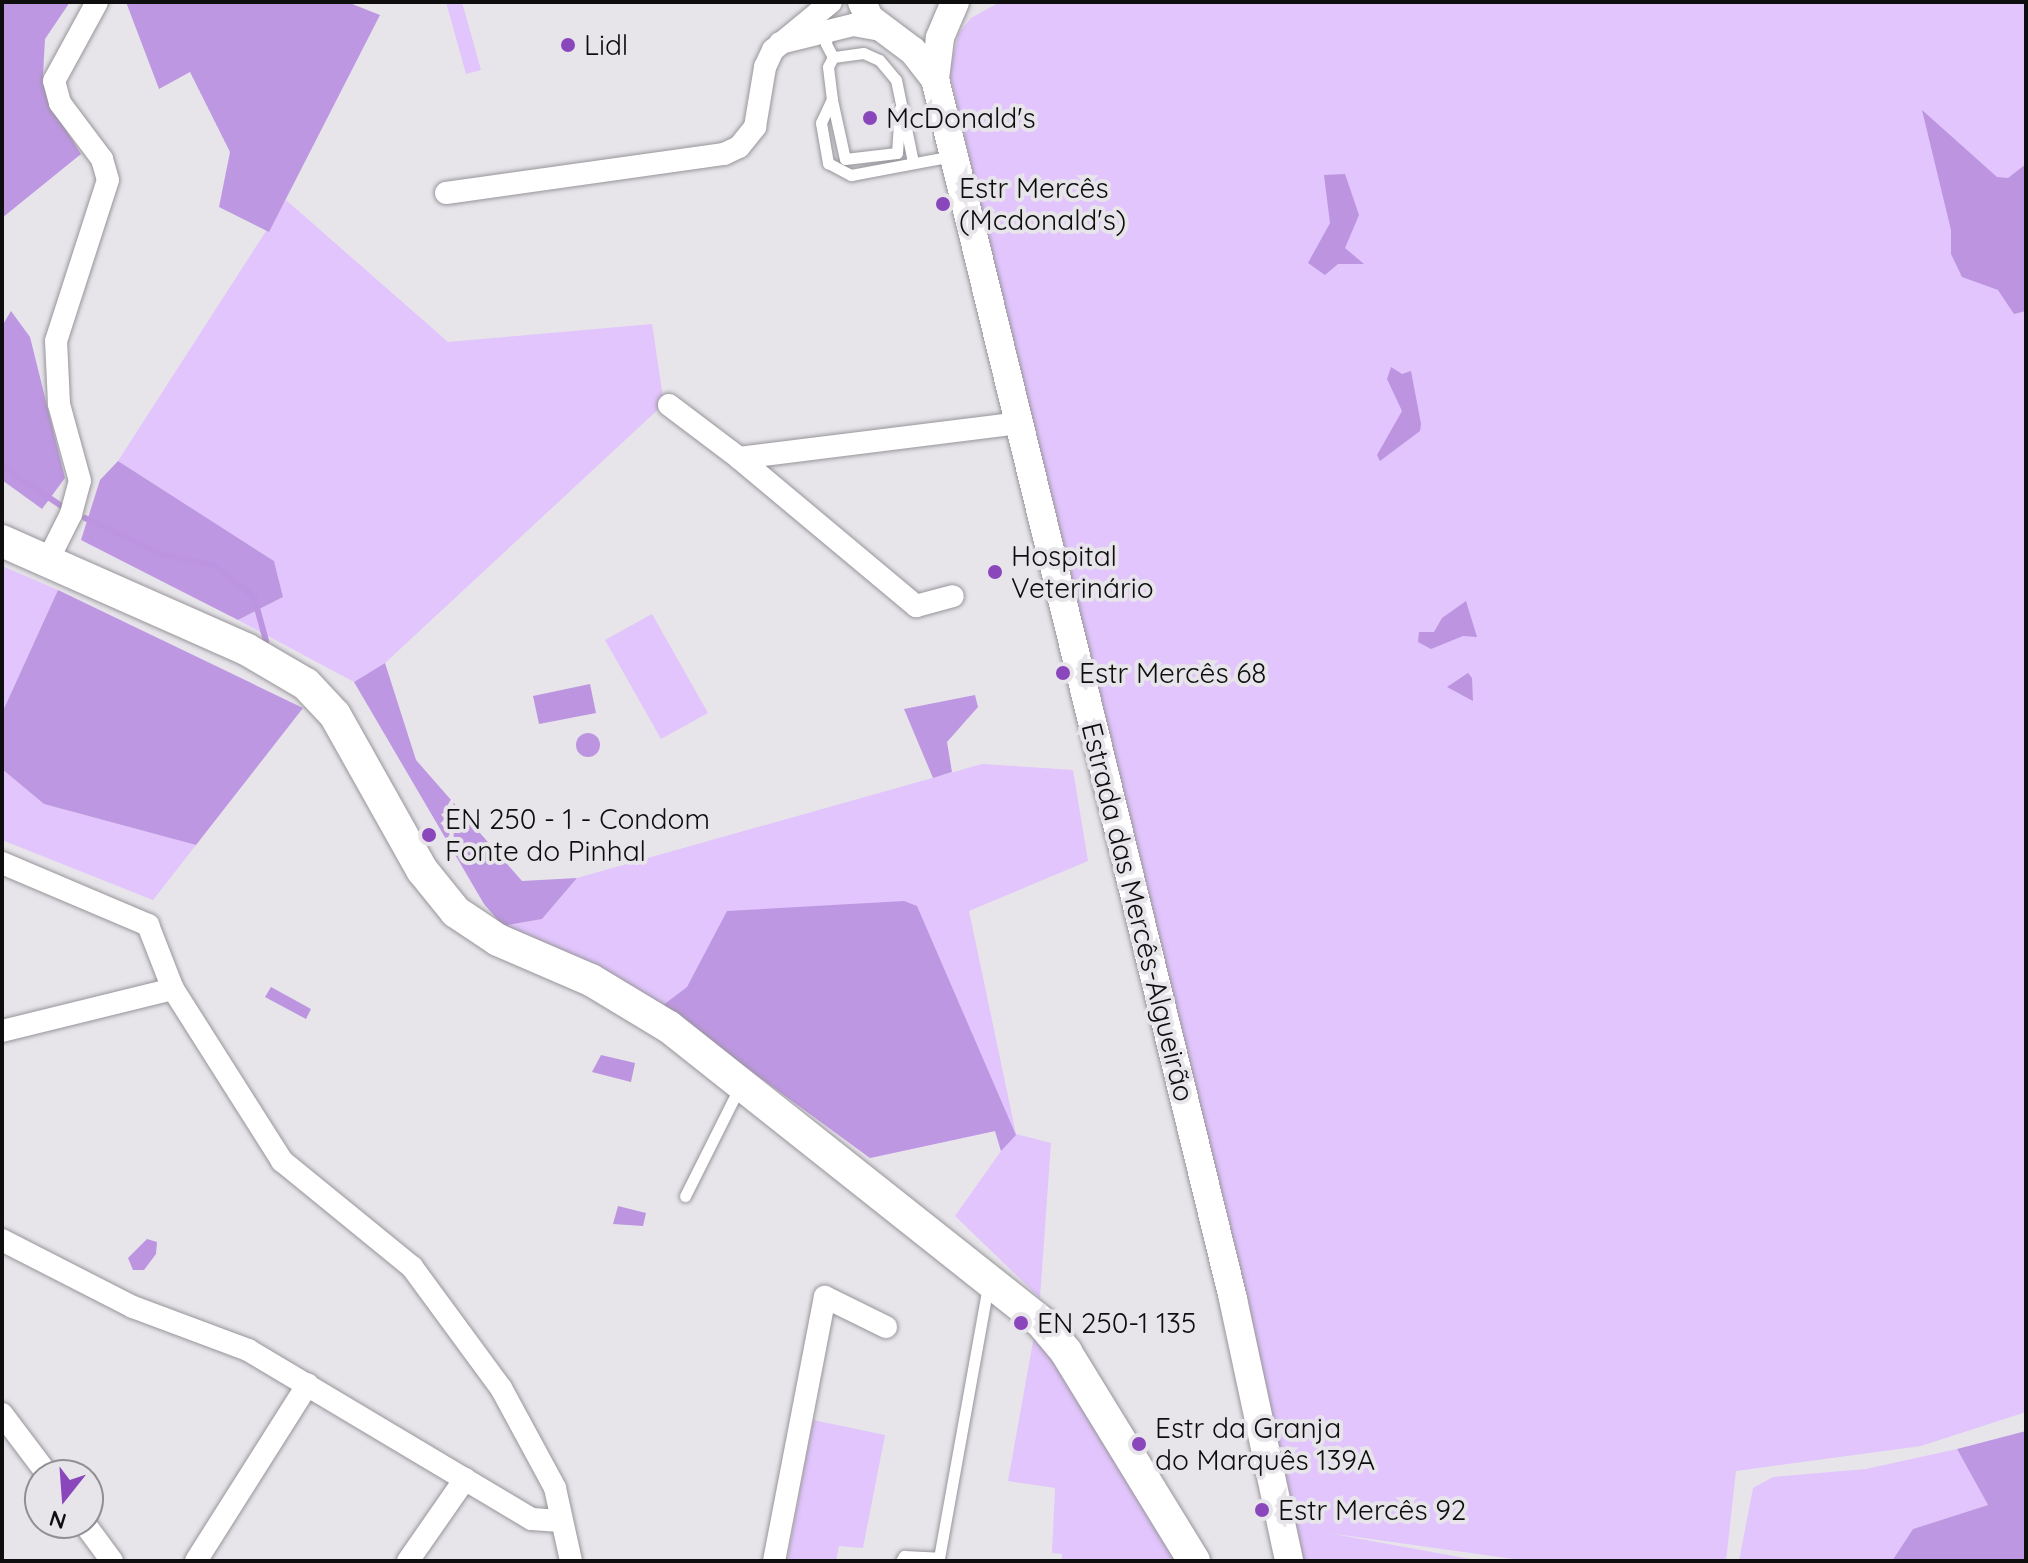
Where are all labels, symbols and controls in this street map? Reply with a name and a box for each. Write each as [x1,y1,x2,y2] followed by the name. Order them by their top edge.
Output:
[584,28,628,62] place label: Lidl
[559,36,577,54] marker: Lidl
[886,101,1036,135] place label: McDonald's
[861,109,879,127] marker: McDonald's
[959,171,1126,237] place label: Estr Mercês (Mcdonald's)
[934,195,952,213] marker: Estr Mercês (Mcdonald's)
[1011,539,1154,605] place label: Hospital Veterinário
[986,563,1004,581] marker: Hospital Veterinário
[1079,656,1266,690] place label: Estr Mercês 68
[1054,664,1072,682] marker: Estr Mercês 68
[1075,719,1201,1105] street label: Estrada das Mercês-Algueirão
[445,802,710,868] place label: EN 250 - 1 - Condom Fonte do Pinhal
[420,826,438,844] marker: EN 250 - 1 - Condom Fonte do Pinhal
[1037,1306,1196,1340] place label: EN 250-1 135
[1012,1314,1030,1332] marker: EN 250-1 135
[1155,1411,1375,1477] place label: Estr da Granja do Marquês 139A
[1130,1435,1148,1453] marker: Estr da Granja do Marquês 139A
[24,1459,104,1539] north arrow
[1278,1493,1466,1527] place label: Estr Mercês 92
[1253,1501,1271,1519] marker: Estr Mercês 92
[46,1504,69,1536] text: N

